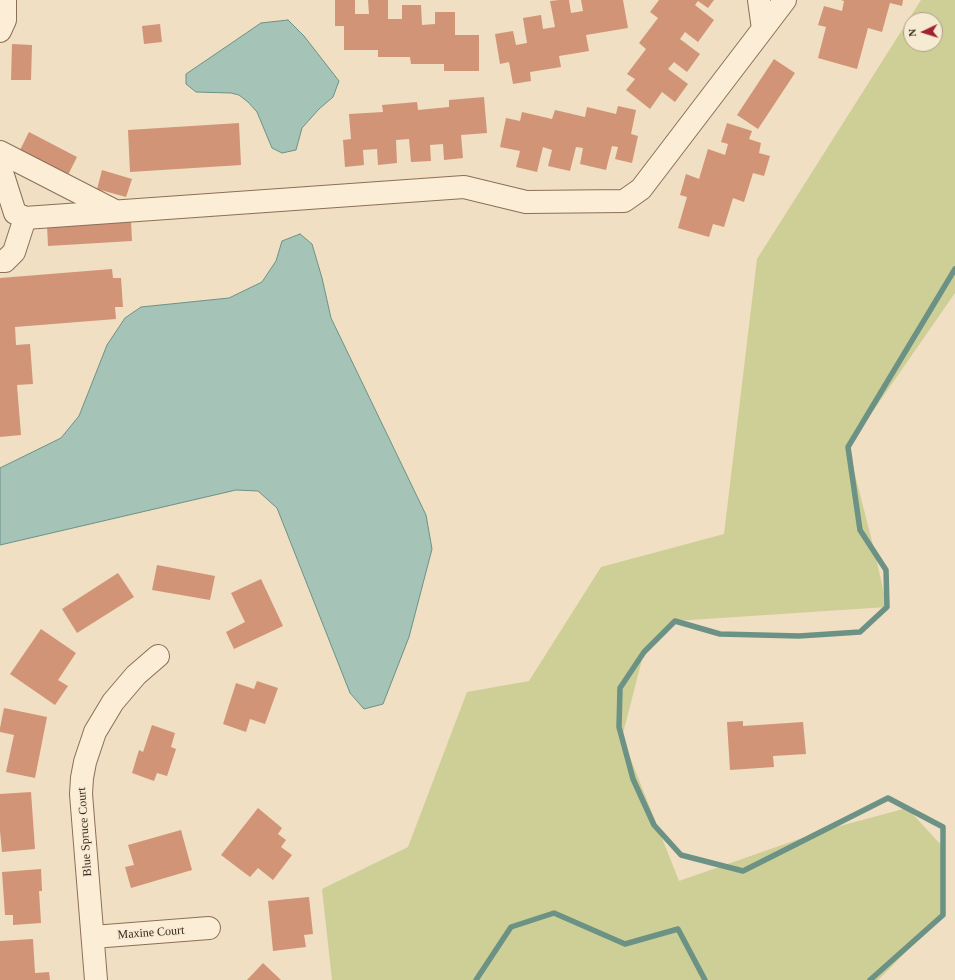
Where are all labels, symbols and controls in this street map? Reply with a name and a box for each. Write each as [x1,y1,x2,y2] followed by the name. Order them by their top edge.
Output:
[903,12,943,52] north arrow
[906,28,918,37] text: N
[75,787,95,877] street label: Blue Spruce Court
[117,923,185,943] street label: Maxine Court

